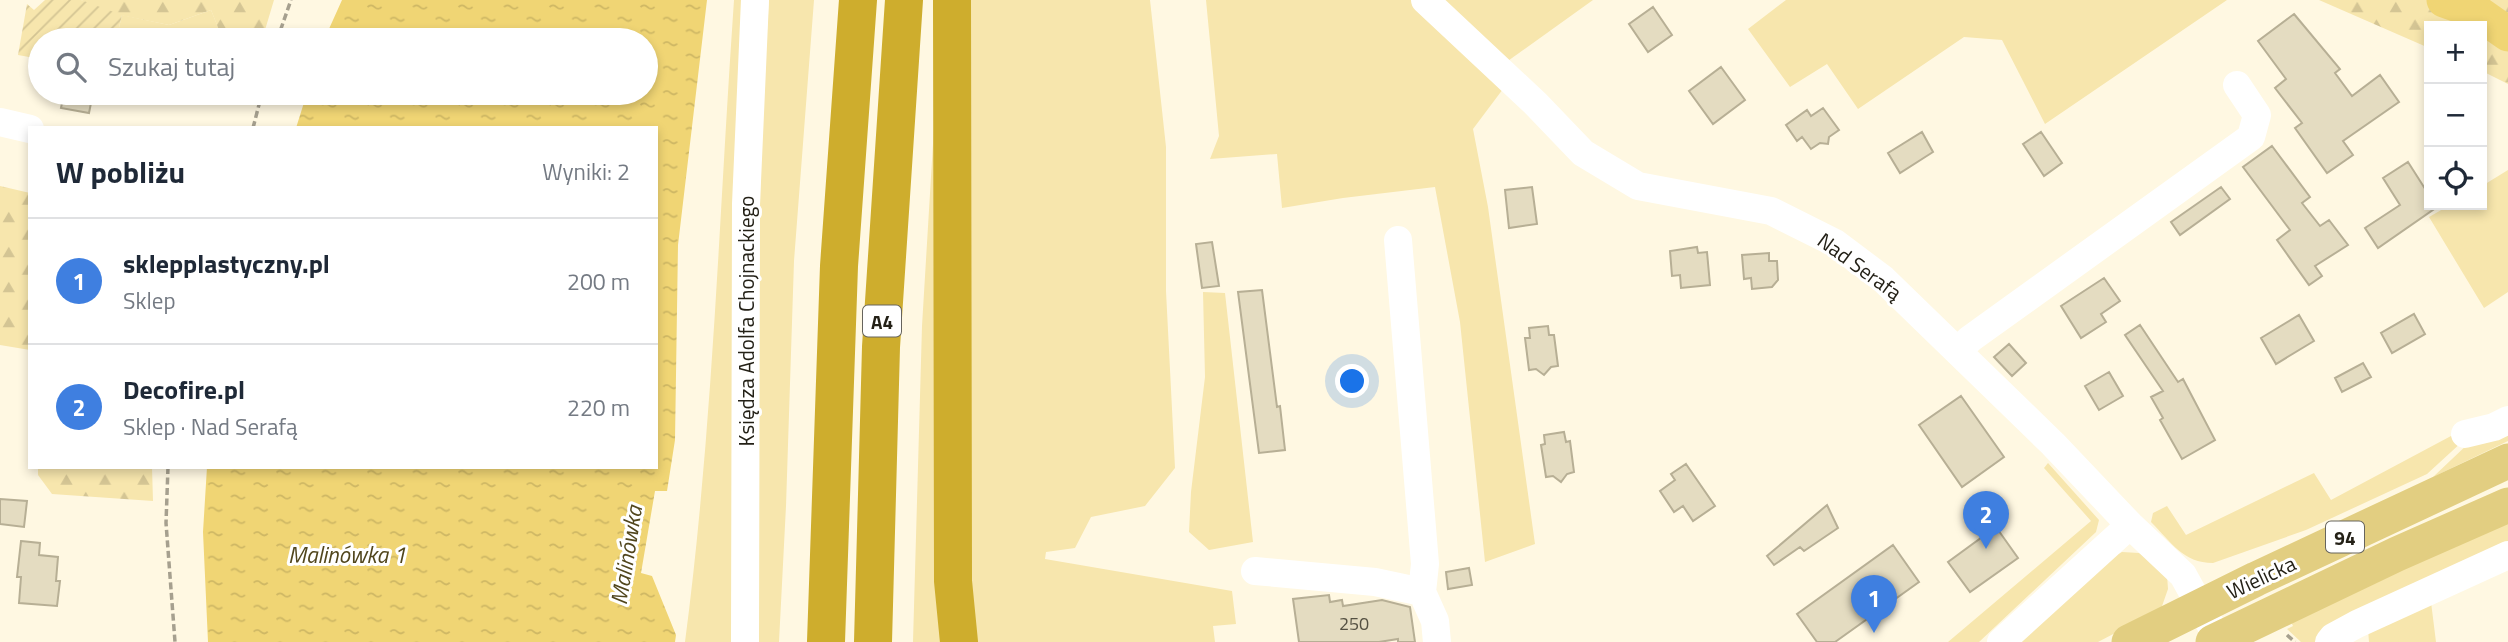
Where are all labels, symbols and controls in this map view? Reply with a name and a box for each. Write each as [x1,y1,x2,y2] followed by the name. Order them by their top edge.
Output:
[2424,21,2487,210] map controls
[2424,21,2487,84] button: +
[28,28,658,105] search box
[108,47,235,86] text: Szukaj tutaj
[52,48,90,86] icon: search
[2424,84,2487,147] button: −
[2424,147,2487,210] button: locate
[56,149,185,195] text: W pobliżu
[542,154,630,189] text: Wyniki: 2
[730,196,762,446] street label: Księdza Adolfa Chojnackiego
[1811,224,1909,308] street label: Nad Serafą
[123,244,330,283] text: sklepplastyczny.pl
[73,264,85,299] text: 1
[567,264,630,299] text: 200 m
[123,283,176,318] text: Sklep
[863,306,901,336] road number: A4
[1335,364,1369,398] your location
[123,370,245,409] text: Decofire.pl
[73,390,85,425] text: 2
[567,390,630,425] text: 220 m
[123,409,298,444] text: Sklep · Nad Serafą
[1963,491,2009,549] pin: 2
[601,501,651,607] water label: Malinówka
[2326,522,2364,552] road number: 94
[288,537,406,572] water label: Malinówka 1
[2221,547,2301,607] street label: Wielicka
[1851,575,1897,633] pin: 1
[1339,610,1369,637] house number: 250

